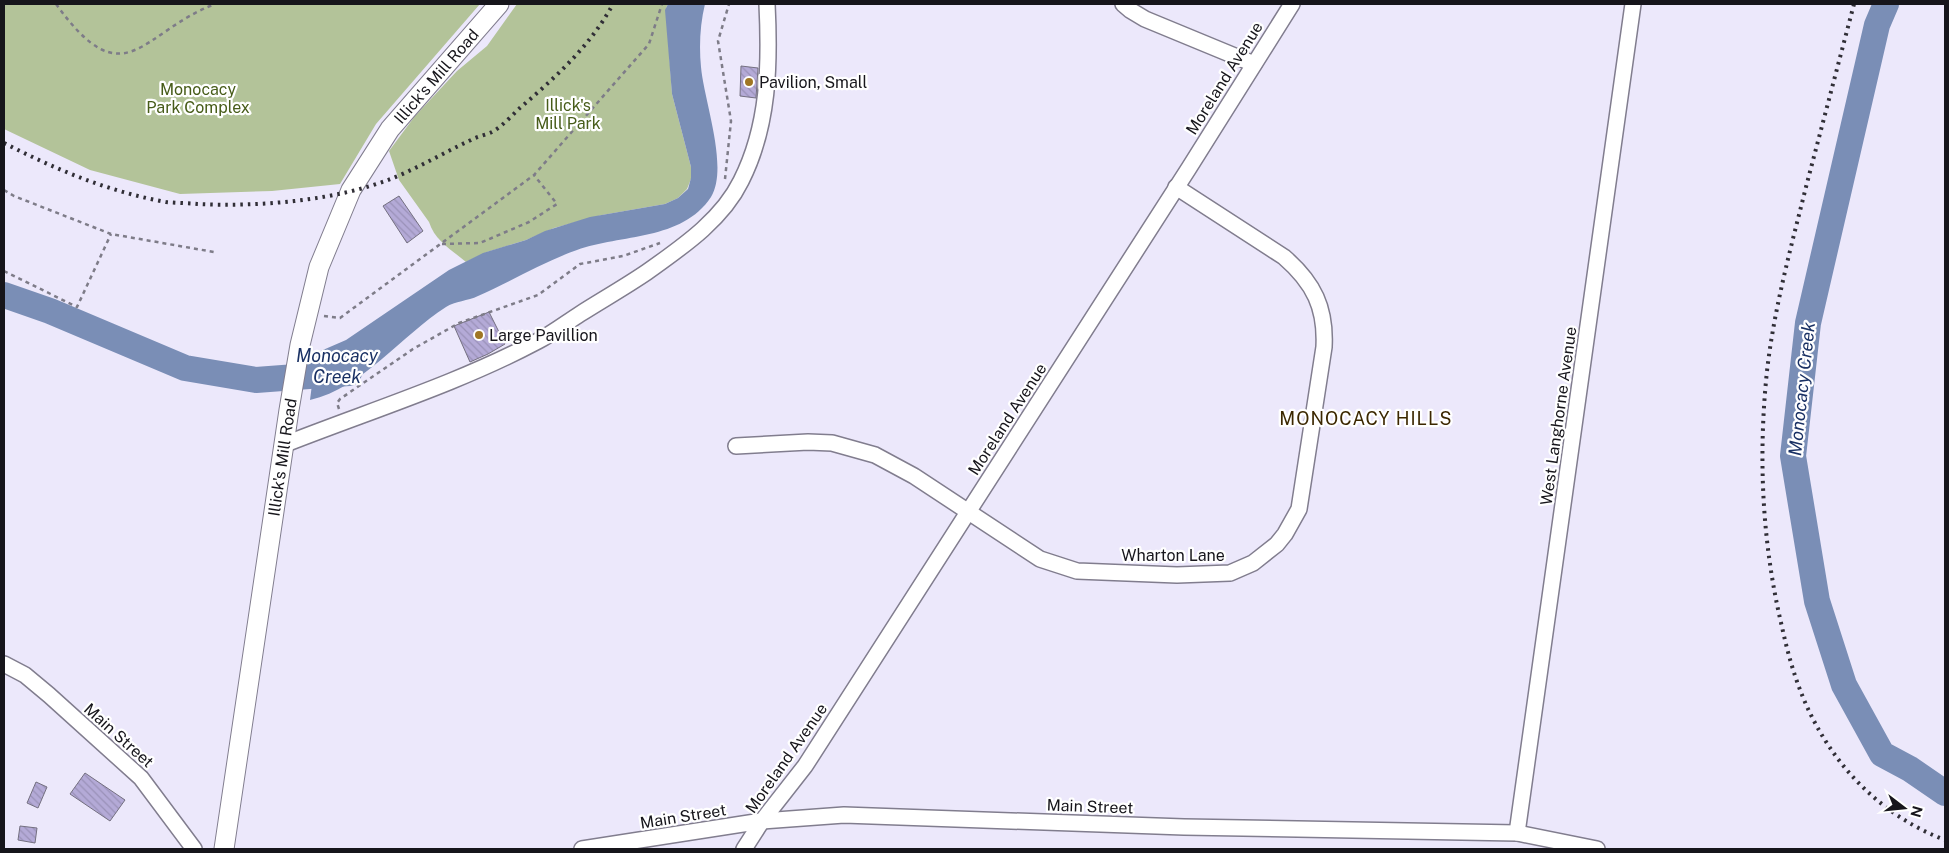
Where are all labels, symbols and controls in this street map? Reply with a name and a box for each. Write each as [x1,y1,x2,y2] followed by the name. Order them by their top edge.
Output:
[1182,18,1267,138] street label: Moreland Avenue
[390,25,483,128] street label: Illick's Mill Road
[759,73,867,92] place label: Pavilion, Small
[743,76,755,88] marker: Pavilion, Small
[146,80,250,117] park label: Monocacy Park Complex
[535,96,601,133] park label: Illick's Mill Park
[1784,321,1819,457] water label: Monocacy Creek
[489,326,598,345] place label: Large Pavillion
[1537,326,1580,507] street label: West Langhorne Avenue
[473,329,485,341] marker: Large Pavillion
[296,345,379,387] water label: Monocacy Creek
[964,360,1051,479] street label: Moreland Avenue
[264,397,301,518] street label: Illick's Mill Road
[1279,408,1453,429] district label: MONOCACY HILLS
[1121,546,1225,565] street label: Wharton Lane
[80,699,157,772] street label: Main Street
[741,700,831,817] street label: Moreland Avenue
[1879,783,1929,833] north arrow
[1046,795,1134,818] street label: Main Street
[639,800,727,833] street label: Main Street
[1907,804,1926,819] text: N

